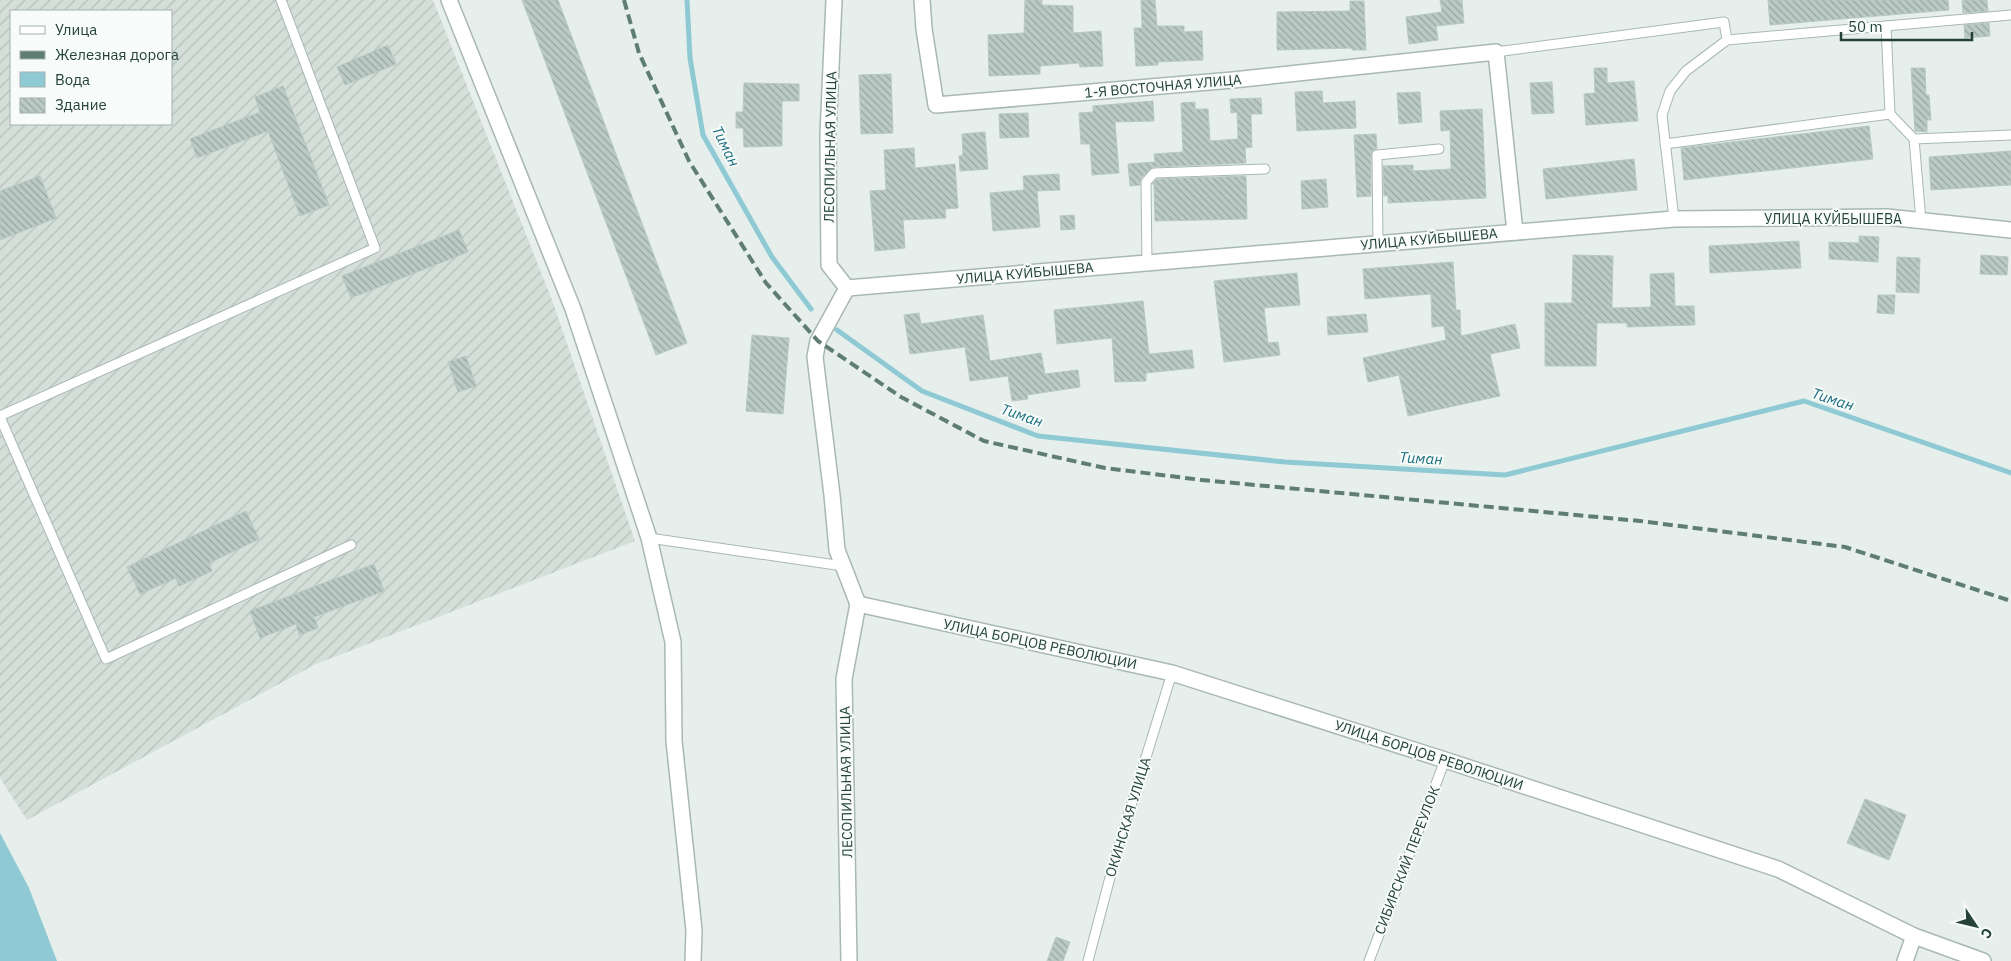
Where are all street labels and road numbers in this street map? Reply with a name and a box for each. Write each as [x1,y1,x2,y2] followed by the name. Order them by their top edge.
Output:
[1084,70,1242,102] street label: 1-Я ВОСТОЧНАЯ УЛИЦА
[820,71,840,223] street label: ЛЕСОПИЛЬНАЯ УЛИЦА
[1764,209,1902,228] street label: УЛИЦА КУЙБЫШЕВА
[1359,223,1498,254] street label: УЛИЦА КУЙБЫШЕВА
[955,257,1094,288] street label: УЛИЦА КУЙБЫШЕВА
[941,615,1139,673] street label: УЛИЦА БОРЦОВ РЕВОЛЮЦИИ
[836,706,856,858] street label: ЛЕСОПИЛЬНАЯ УЛИЦА
[1332,716,1526,794] street label: УЛИЦА БОРЦОВ РЕВОЛЮЦИИ
[1101,755,1155,879] street label: ОКИНСКАЯ УЛИЦА
[1369,783,1444,937] street label: СИБИРСКИЙ ПЕРЕУЛОК

